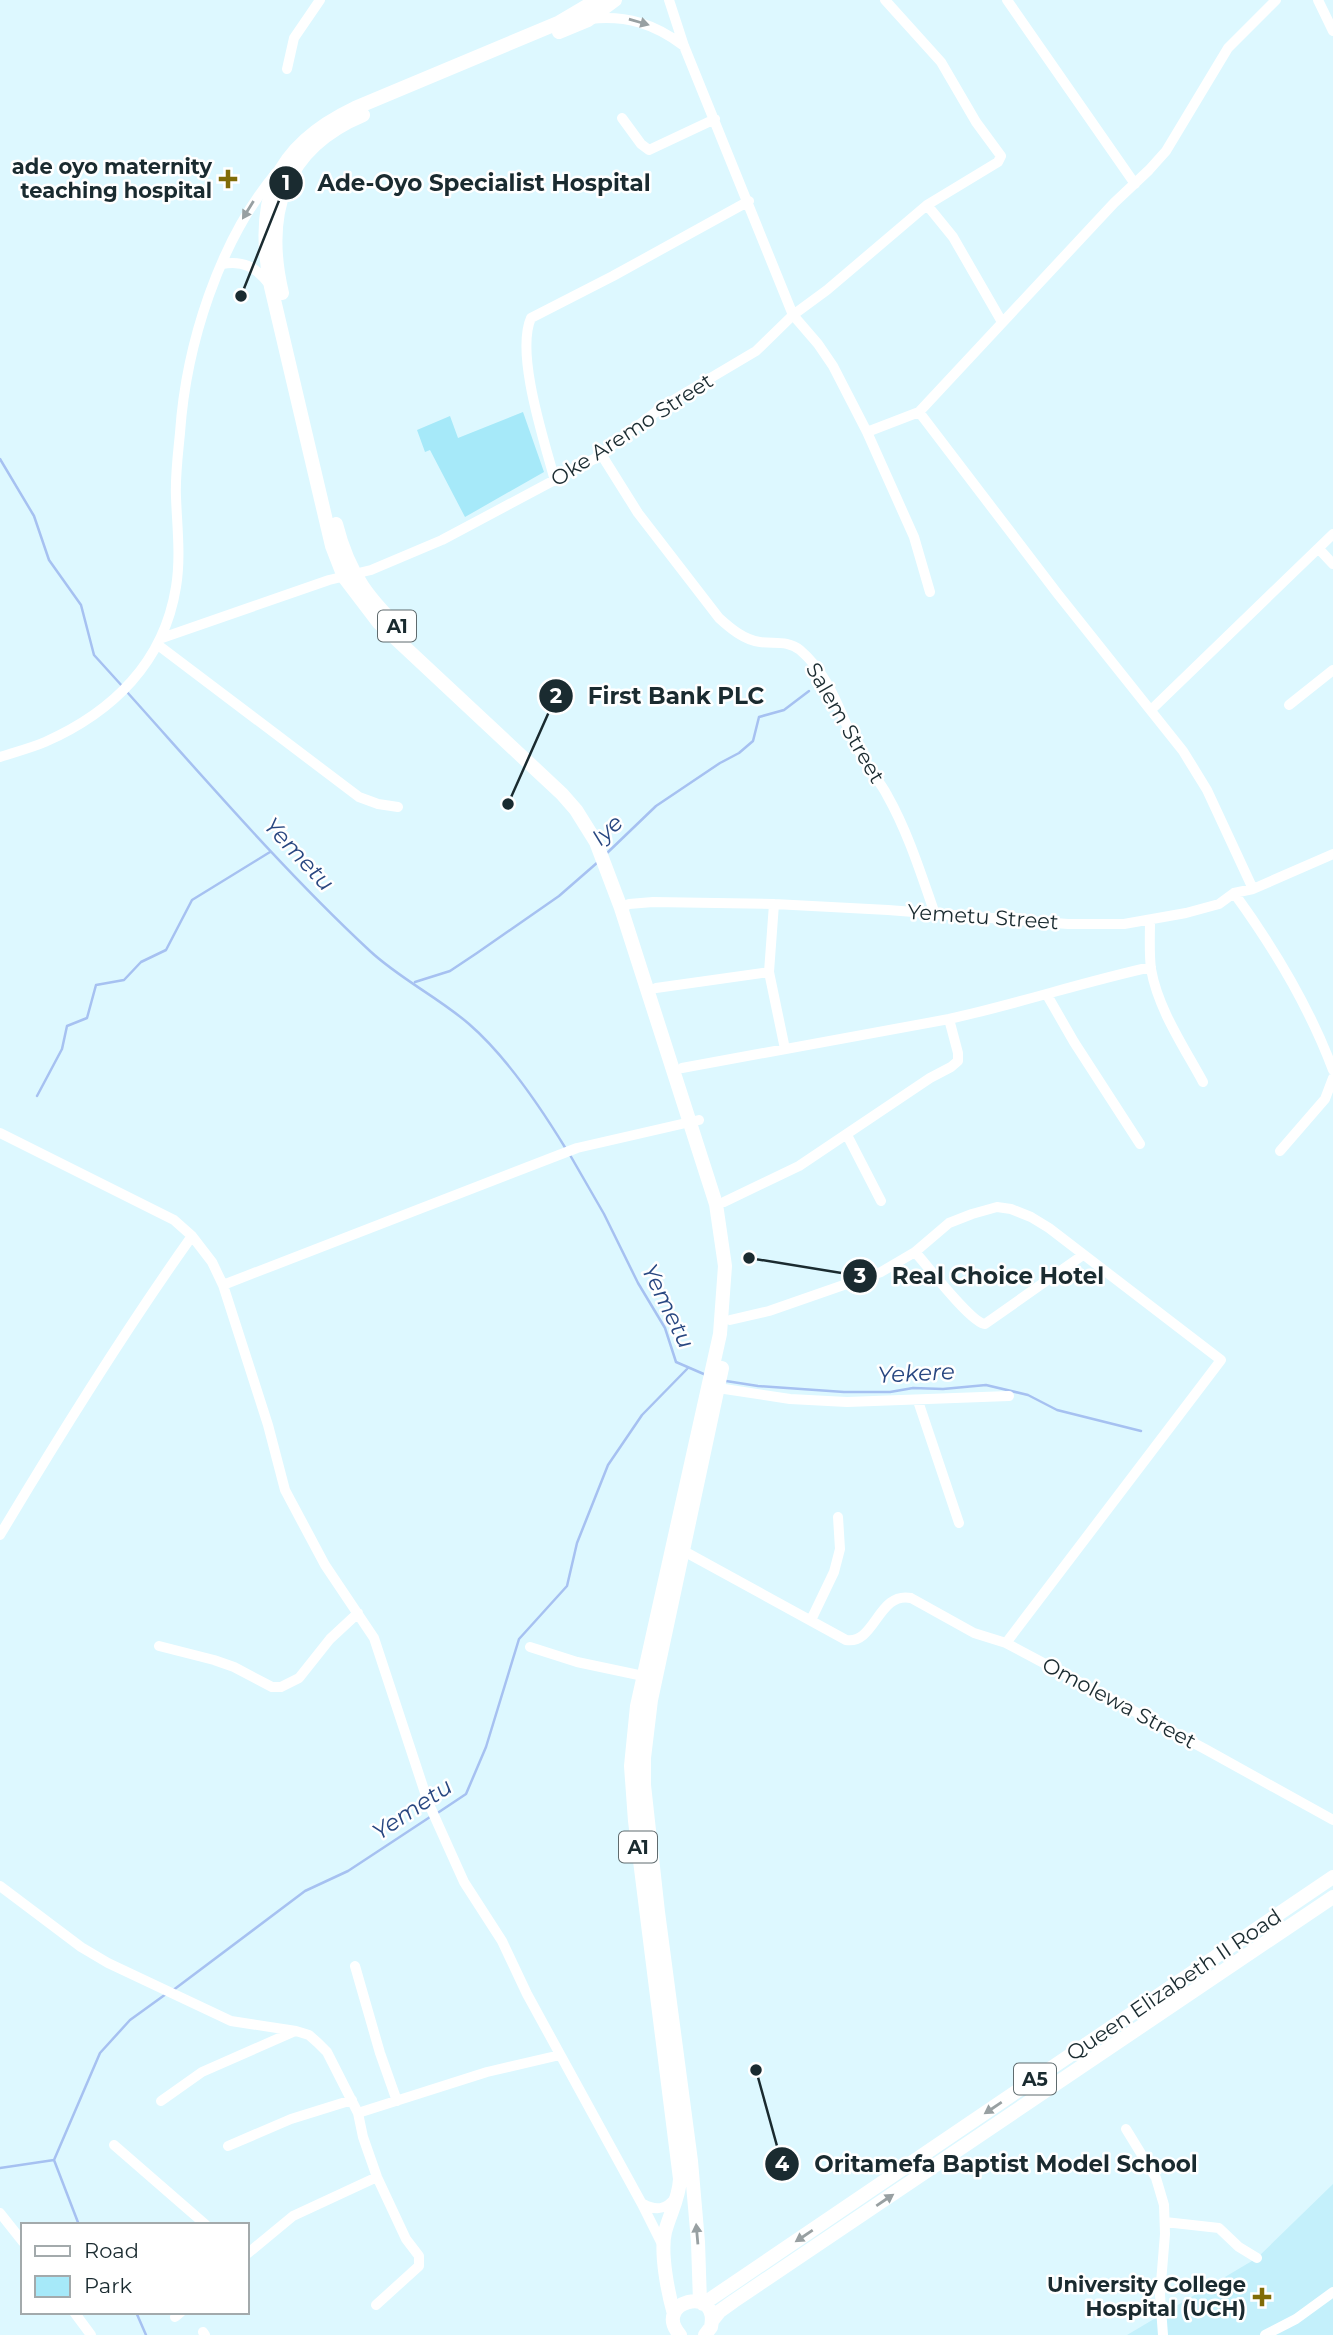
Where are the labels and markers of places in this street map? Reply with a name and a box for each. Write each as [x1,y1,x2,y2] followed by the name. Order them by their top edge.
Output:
[12,154,212,203] place label: ade oyo maternity teaching hospital
[269,161,665,205] callout: Ade-Oyo Specialist Hospital
[218,169,238,189] marker: ade oyo maternity teaching hospital
[538,674,778,718] callout: First Bank PLC
[842,1254,1118,1298] callout: Real Choice Hotel
[765,2142,1211,2186] callout: Oritamefa Baptist Model School
[1047,2272,1246,2321] place label: University College Hospital (UCH)
[1252,2287,1272,2307] marker: University College Hospital (UCH)

